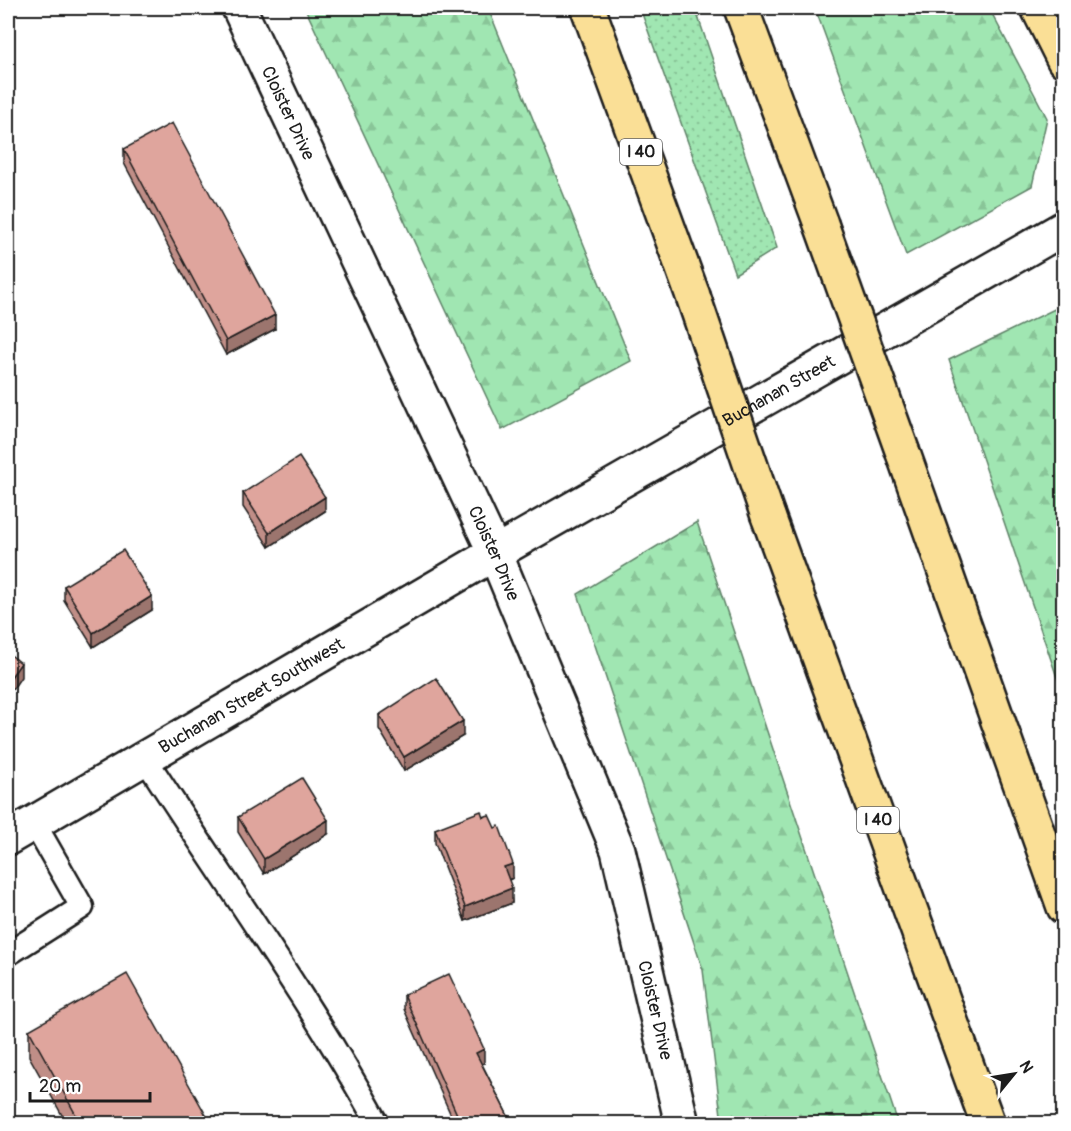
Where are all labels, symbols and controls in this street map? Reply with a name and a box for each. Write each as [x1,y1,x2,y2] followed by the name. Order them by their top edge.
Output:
[256,62,320,164] street label: Cloister Drive
[620,139,662,165] road number: I 40
[718,349,840,432] street label: Buchanan Street
[463,502,525,604] street label: Cloister Drive
[155,632,349,759] street label: Buchanan Street Southwest
[857,807,899,833] road number: I 40
[633,958,678,1062] street label: Cloister Drive
[984,1044,1044,1104] north arrow
[1015,1057,1038,1077] text: N
[30,1065,150,1103] scale bar
[39,1075,81,1098] text: 20 m

